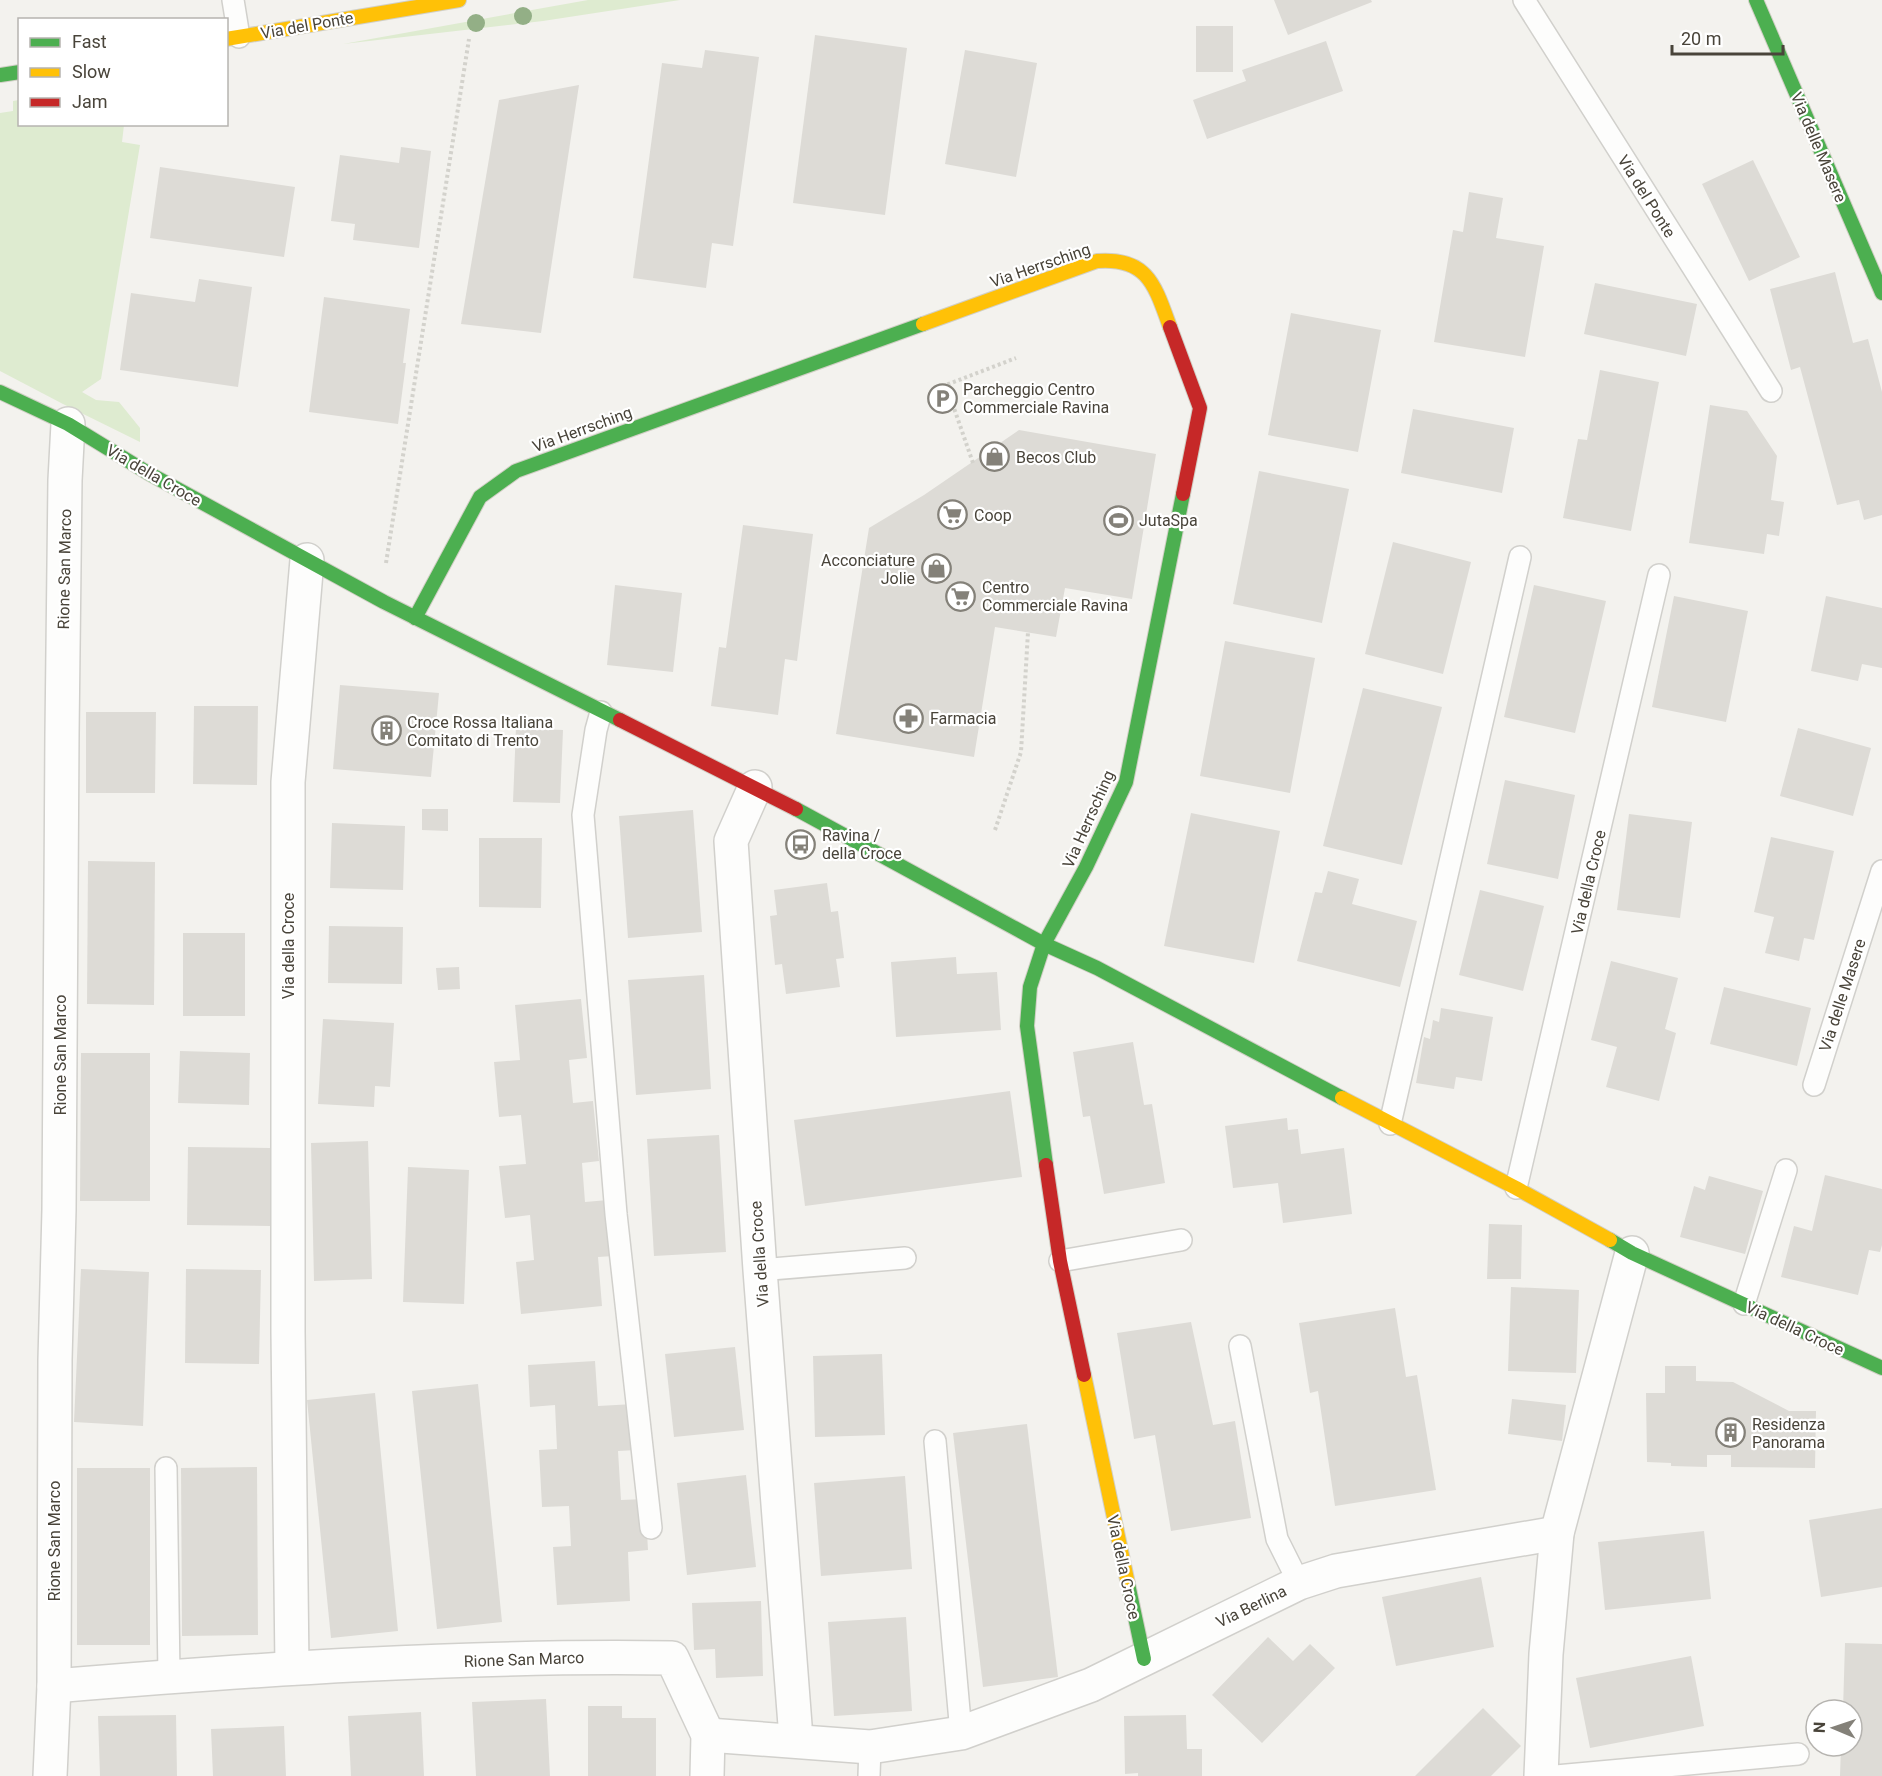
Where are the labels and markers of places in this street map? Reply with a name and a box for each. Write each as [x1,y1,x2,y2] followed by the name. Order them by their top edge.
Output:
[963,380,1109,417] place label: Parcheggio Centro Commerciale Ravina
[926,382,958,414] parking icon: Parcheggio Centro Commerciale Ravina
[979,441,1011,473] shop icon: Becos Club
[1016,448,1096,467] place label: Becos Club
[937,499,969,531] supermarket icon: Coop
[1102,504,1134,536] sports icon: JutaSpa
[974,506,1012,525] place label: Coop
[1139,511,1198,530] place label: JutaSpa
[821,551,915,588] place label: Acconciature Jolie
[920,553,952,585] shop icon: Acconciature Jolie
[982,578,1128,615] place label: Centro Commerciale Ravina
[945,580,977,612] supermarket icon: Centro Commerciale Ravina
[893,702,925,734] pharmacy icon: Farmacia
[930,709,996,728] place label: Farmacia
[407,713,553,750] place label: Croce Rossa Italiana Comitato di Trento
[370,715,402,747] building icon: Croce Rossa Italiana Comitato di Trento
[822,826,902,863] place label: Ravina / della Croce
[785,828,817,860] bus stop icon: Ravina / della Croce
[1752,1415,1825,1452] place label: Residenza Panorama
[1715,1417,1747,1449] building icon: Residenza Panorama

